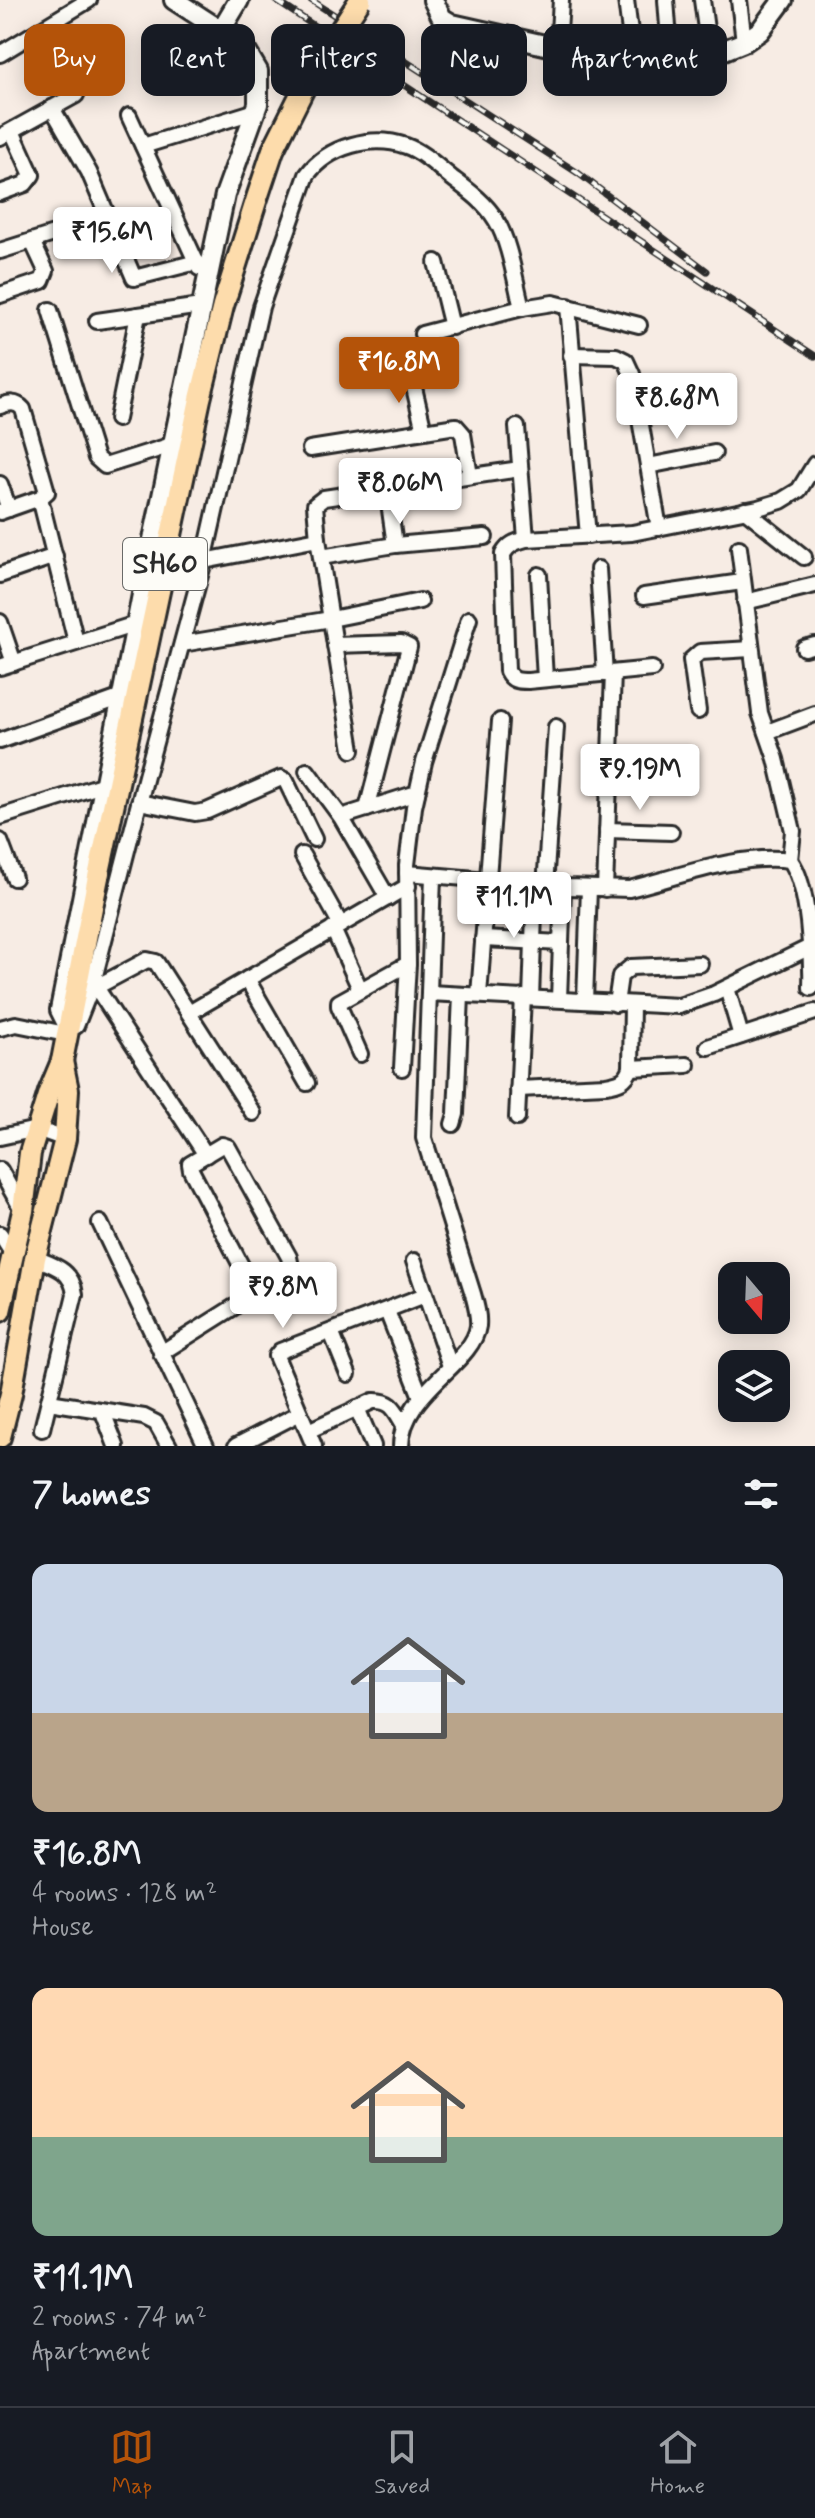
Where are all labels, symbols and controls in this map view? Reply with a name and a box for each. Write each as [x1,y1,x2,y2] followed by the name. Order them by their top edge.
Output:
[24,24,125,96] chip: Buy
[141,24,255,96] chip: Rent
[271,24,405,96] chip: Filters
[421,24,527,96] chip: New
[543,24,727,96] chip: Apartment
[47,207,177,275] pin: ₹15.6M
[71,216,153,250] text: ₹15.6M
[334,337,464,405] pin: ₹16.8M
[357,346,441,380] text: ₹16.8M
[612,373,742,441] pin: ₹8.68M
[634,382,720,416] text: ₹8.68M
[335,458,465,526] pin: ₹8.06M
[357,467,443,501] text: ₹8.06M
[123,538,207,590] road number: SH60
[575,744,705,812] pin: ₹9.19M
[599,753,681,787] text: ₹9.19M
[449,872,579,940] pin: ₹11.1M
[475,881,553,915] text: ₹11.1M
[227,1262,339,1330] pin: ₹9.8M
[718,1262,790,1334] north arrow
[718,1262,790,1422] map controls
[248,1271,318,1305] text: ₹9.8M
[718,1350,790,1422] button: layers
[32,1472,151,1517] text: 7 homes
[739,1472,783,1516] icon: filters
[336,1616,480,1760] icon: home
[32,1832,142,1877] text: ₹16.8M
[32,1877,217,1911] text: 4 rooms · 128 m²
[32,1911,93,1945] text: House
[336,2040,480,2184] icon: home
[32,2256,133,2301] text: ₹11.1M
[32,2301,207,2335] text: 2 rooms · 74 m²
[32,2335,150,2369] text: Apartment
[110,2425,154,2501] tab: Map
[374,2425,430,2501] tab: Saved
[650,2425,705,2501] tab: Home

